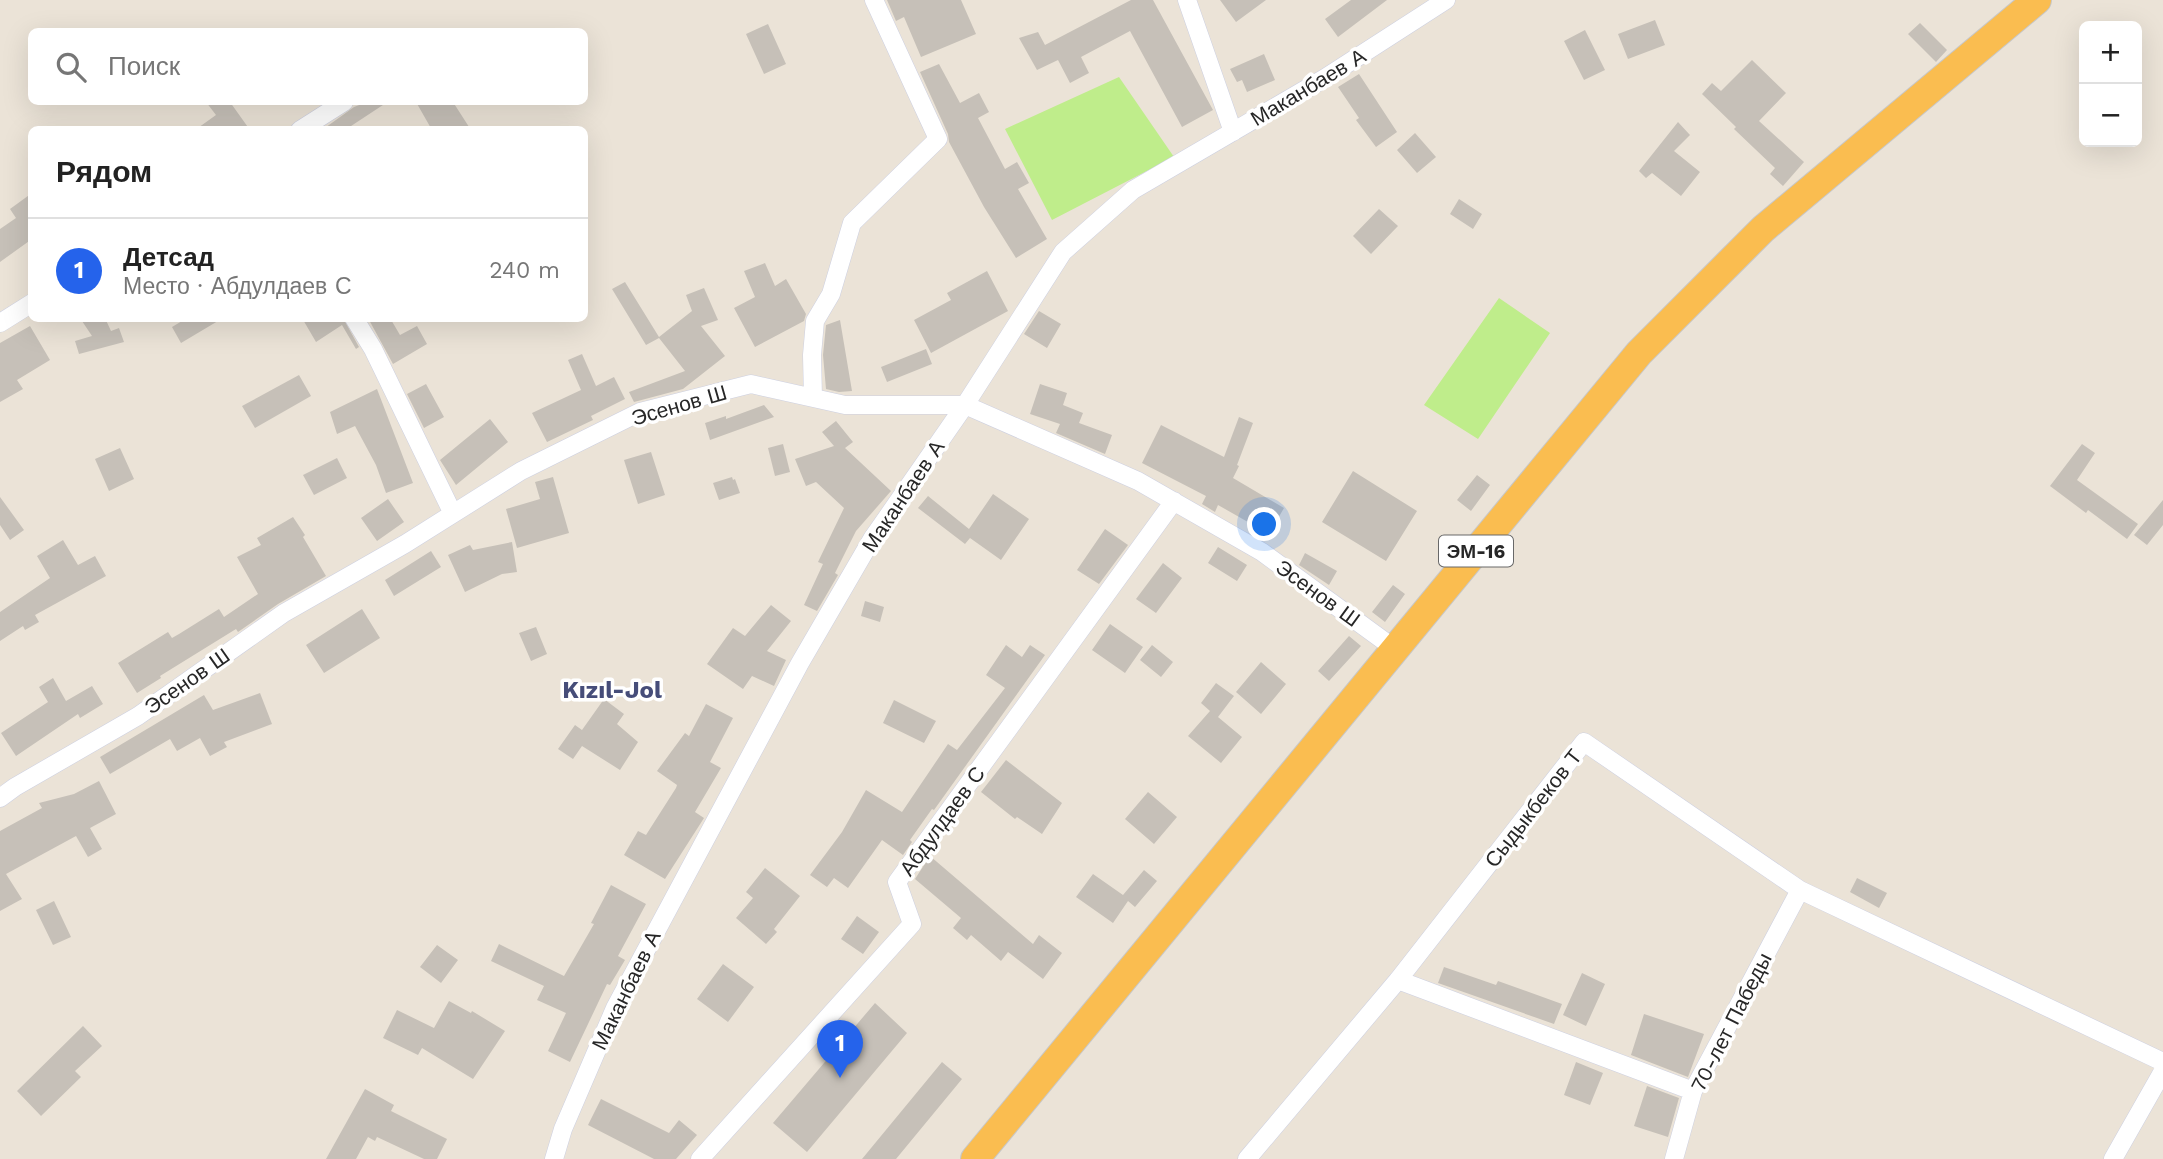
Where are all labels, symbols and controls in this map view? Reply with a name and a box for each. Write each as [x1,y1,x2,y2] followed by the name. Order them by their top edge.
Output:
[2079,21,2142,147] map controls
[2079,21,2142,84] button: +
[28,28,588,105] search box
[1246,43,1370,131] street label: Маканбаев А
[52,48,90,86] icon: search
[108,51,180,81] text: Поиск
[2079,84,2142,147] button: −
[56,154,152,189] text: Рядом
[123,242,214,272] text: Детсад
[74,257,84,284] text: 1
[489,257,560,284] text: 240 m
[123,273,352,300] text: Место · Абдулдаев С
[628,379,730,431] street label: Эсенов Ш
[856,435,950,557] street label: Маканбаев А
[1247,507,1281,541] your location
[1439,536,1513,566] road number: ЭМ-16
[1271,554,1365,632] street label: Эсенов Ш
[140,643,234,719] street label: Эсенов Ш
[562,676,662,704] district label: Kızıl-Jol
[1479,744,1587,872] street label: Сыдыкбеков Т
[894,762,990,880] street label: Абдулдаев С
[586,926,666,1054] street label: Маканбаев А
[1685,948,1777,1096] street label: 70-лет Пабеды
[817,1020,863,1078] pin: 1

